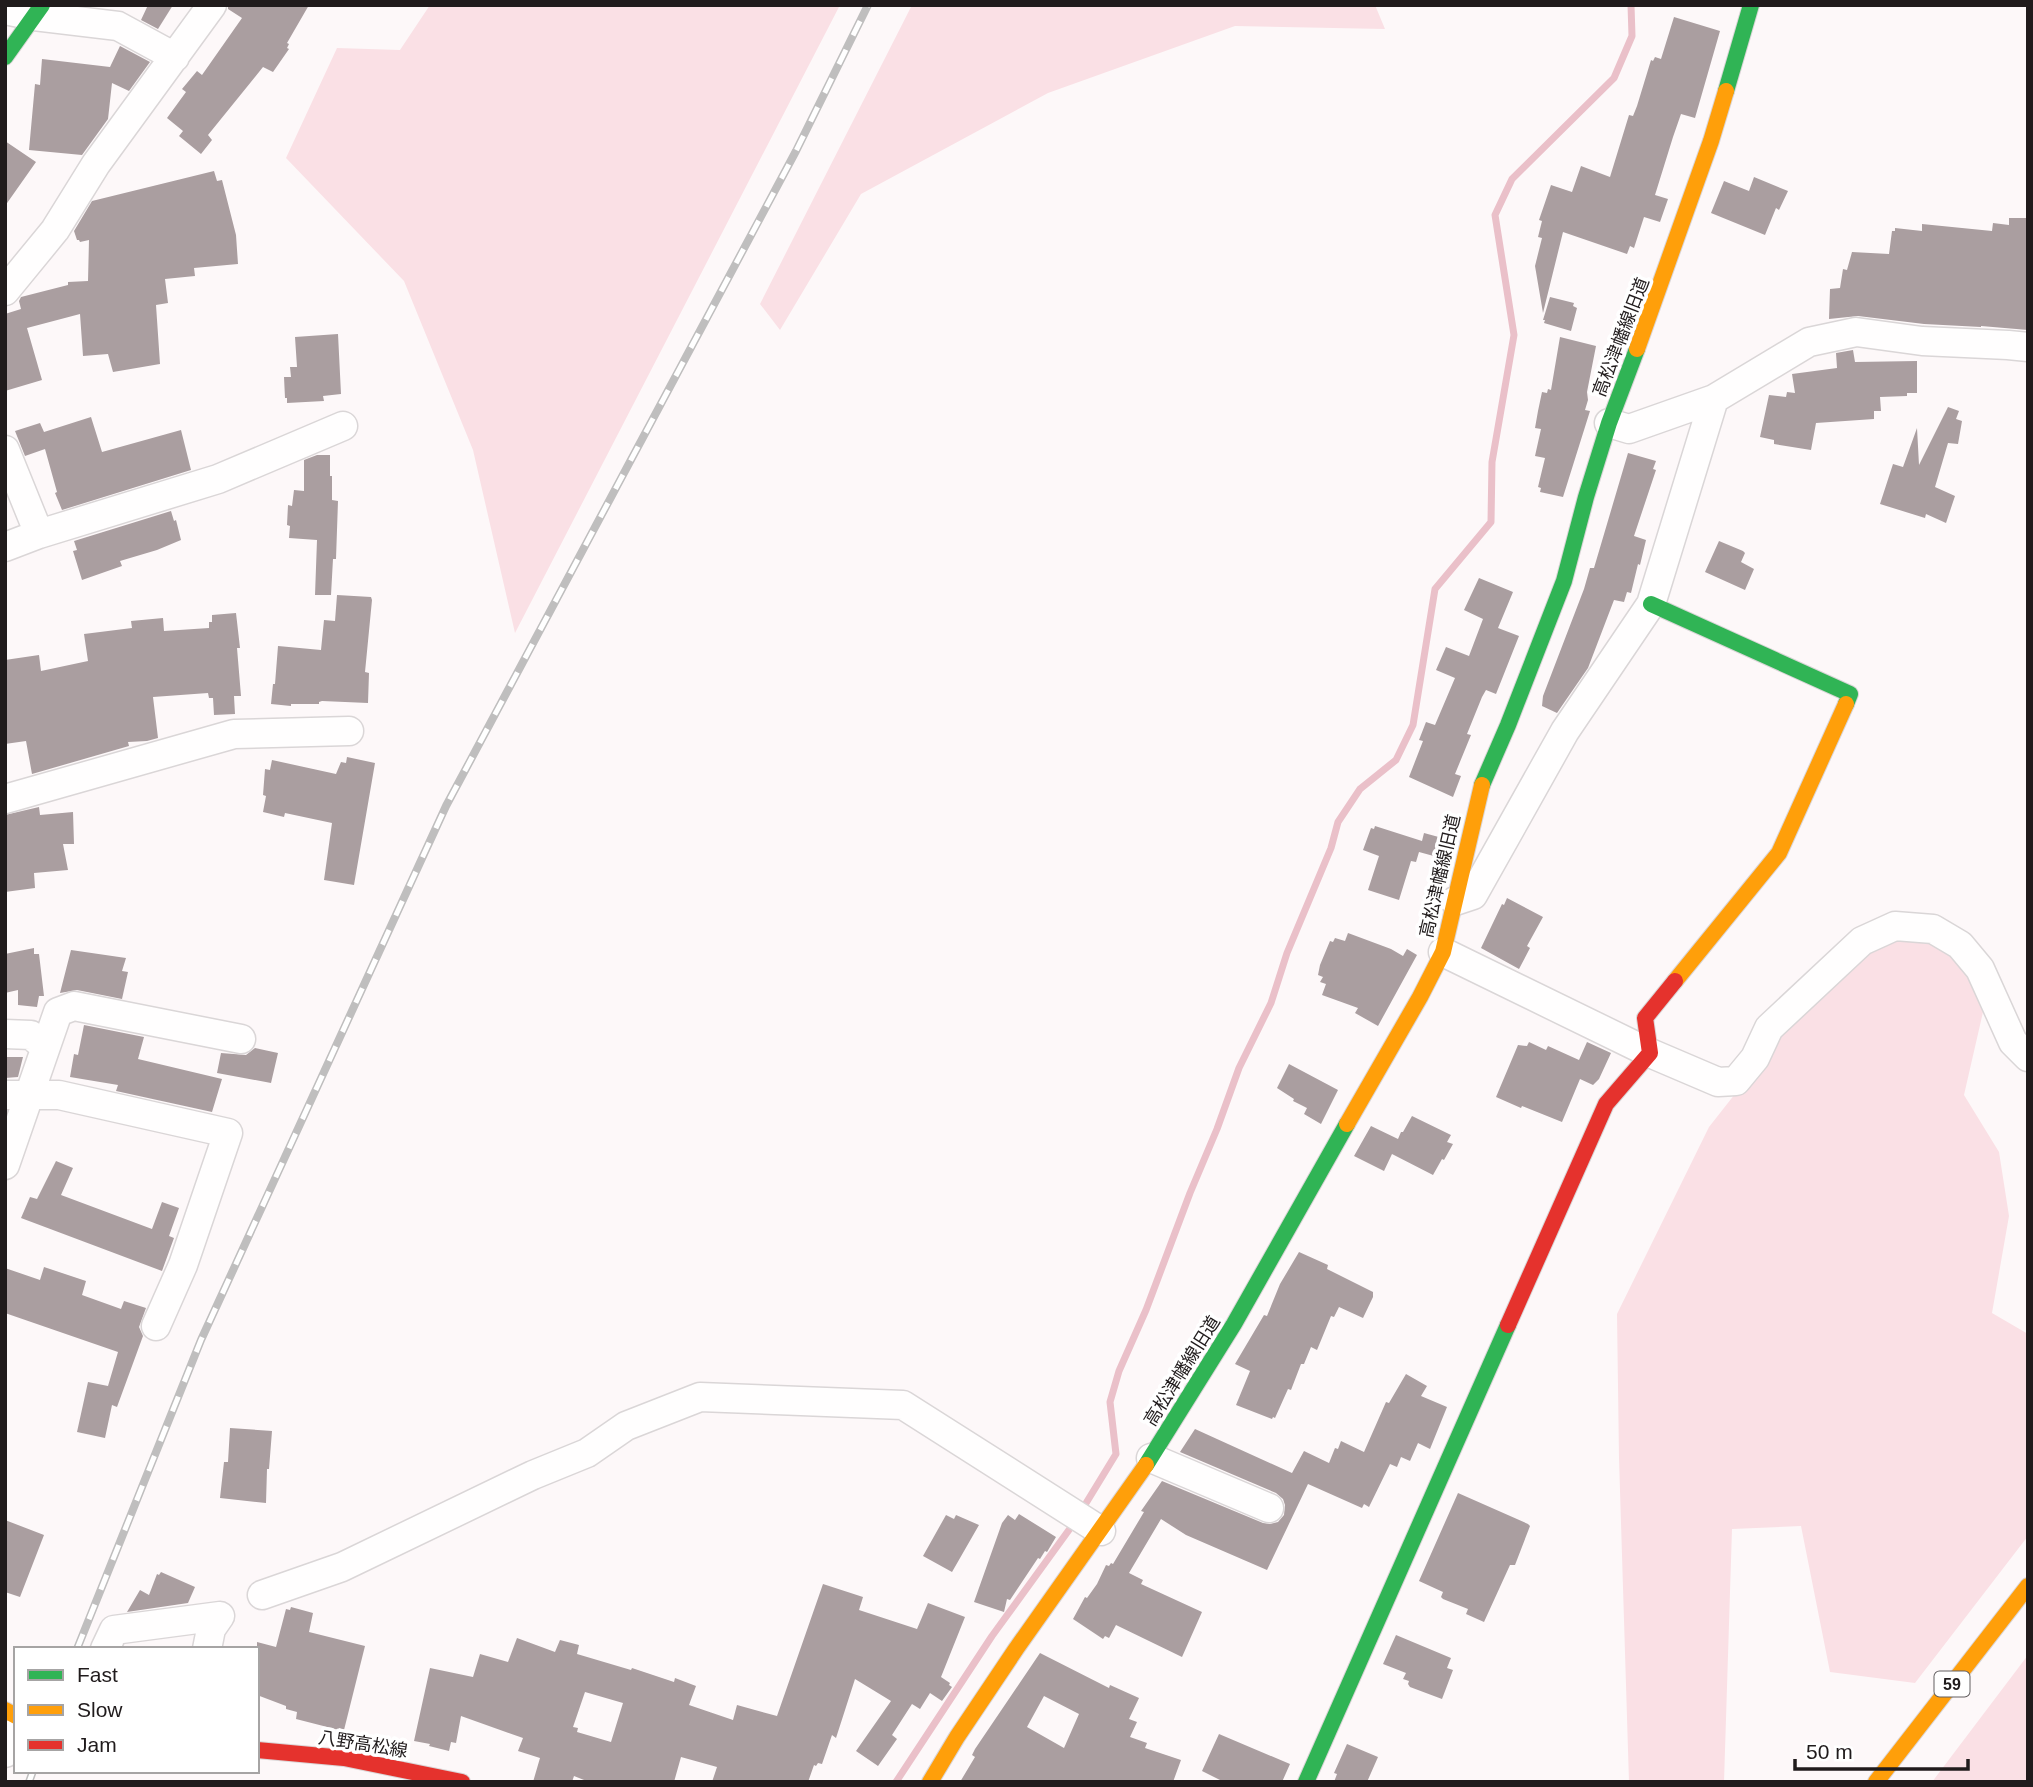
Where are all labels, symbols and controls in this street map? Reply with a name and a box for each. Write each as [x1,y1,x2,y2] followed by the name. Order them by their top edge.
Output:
[1589,275,1653,399] street label: 高松津幡線旧道
[1416,812,1464,940] street label: 高松津幡線旧道
[1140,1312,1224,1430] street label: 高松津幡線旧道
[14,1647,259,1773] legend
[77,1663,118,1686] text: Fast
[1934,1672,1969,1696] road number: 59
[77,1698,123,1721] text: Slow
[317,1727,409,1761] street label: 八野高松線
[1795,1728,1968,1772] scale bar
[77,1733,117,1756] text: Jam
[1806,1740,1853,1763] text: 50 m

